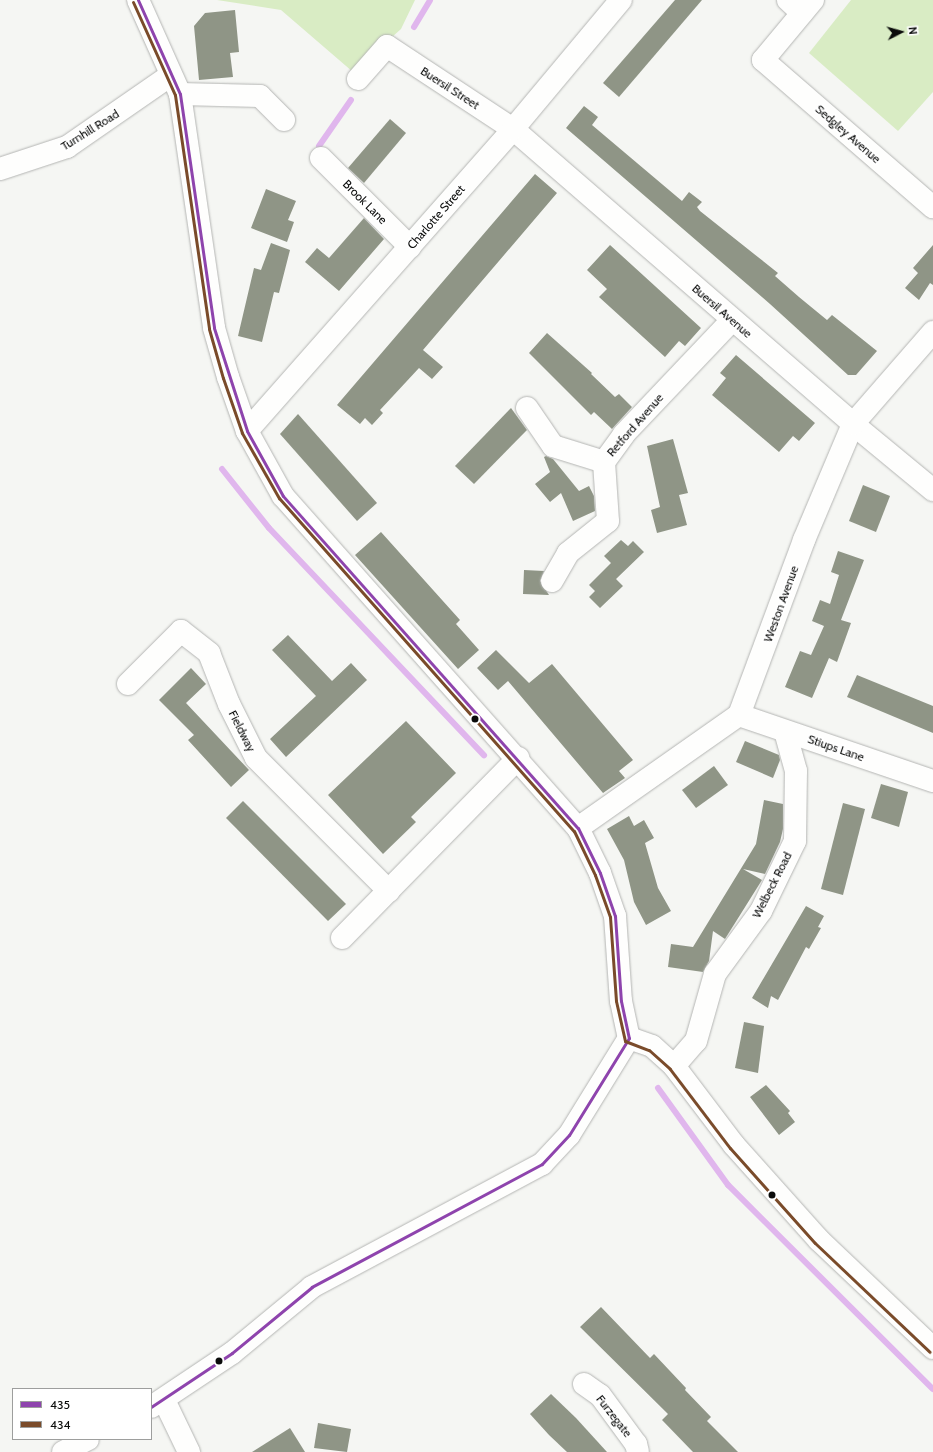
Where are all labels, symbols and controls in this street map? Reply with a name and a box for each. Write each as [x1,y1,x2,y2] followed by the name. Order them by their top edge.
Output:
[881,12,921,52] north arrow
[906,26,920,35] text: N
[418,64,482,112] street label: Buersil Street
[813,102,883,166] street label: Sedgley Avenue
[58,107,122,153] street label: Turnhill Road
[340,177,390,227] street label: Brook Lane
[404,182,468,252] street label: Charlotte Street
[689,281,755,341] street label: Buersil Avenue
[604,391,666,459] street label: Retford Avenue
[761,564,801,644] street label: Weston Avenue
[225,708,259,754] street label: Fieldway
[470,714,480,724] unlabelled marker
[806,732,866,764] street label: Stiups Lane
[749,850,795,920] street label: Welbeck Road
[767,1190,777,1200] unlabelled marker
[214,1356,224,1366] unlabelled marker
[12,1388,152,1440] legend
[593,1392,635,1440] street label: Furzegate
[50,1397,70,1412] text: 435
[50,1417,70,1432] text: 434

